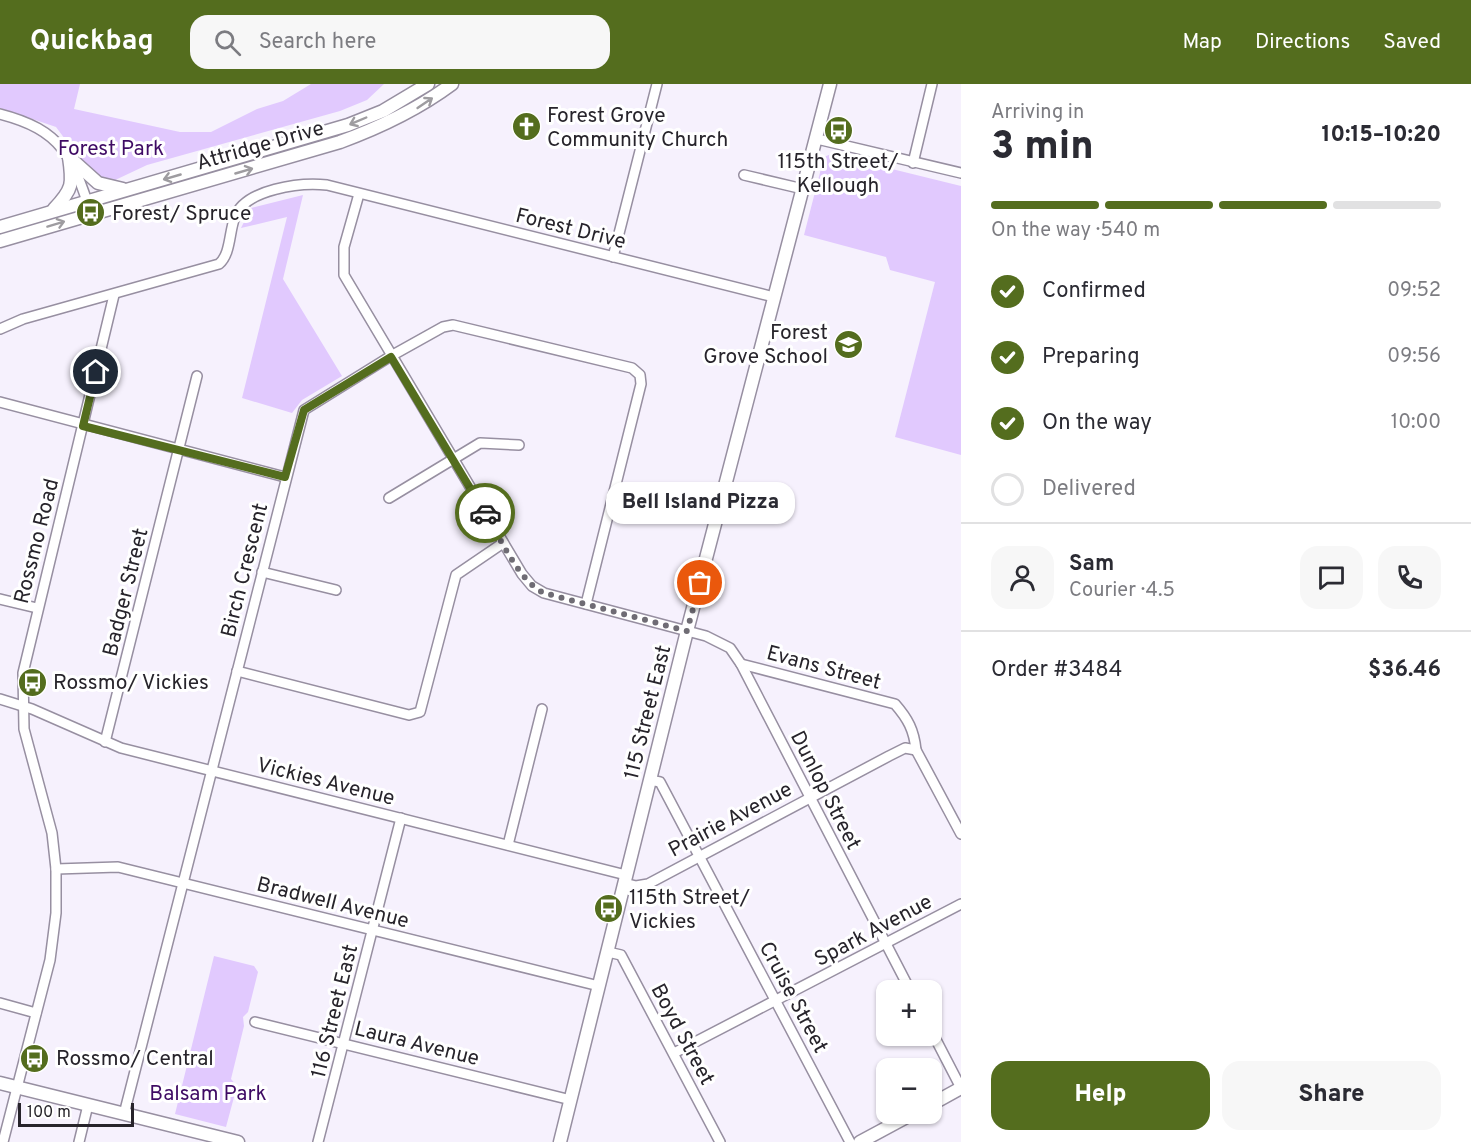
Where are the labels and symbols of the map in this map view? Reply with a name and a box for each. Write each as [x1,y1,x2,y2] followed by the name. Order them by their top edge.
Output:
[417,97,433,109] one-way arrow
[547,103,728,154] place label: Forest Grove Community Church
[510,111,542,143] church icon: Forest Grove Community Church
[822,114,854,146] bus stop icon: 115th Street/ Kellough
[193,115,327,178] street label: Attridge Drive
[350,116,368,127] one-way arrow
[58,136,164,163] park label: Forest Park
[777,149,899,200] place label: 115th Street/ Kellough
[234,165,253,176] one-way arrow
[162,172,181,183] one-way arrow
[75,197,107,229] bus stop icon: Forest/ Spruce
[112,201,251,228] place label: Forest/ Spruce
[513,203,629,256] street label: Forest Drive
[46,218,65,229] one-way arrow
[703,320,828,371] place label: Forest Grove School
[833,328,865,360] school or university icon: Forest Grove School
[70,346,121,397] pin
[9,476,66,607] street label: Rossmo Road
[606,481,795,523] callout: Bell Island Pizza
[455,483,515,543] courier
[216,500,275,640] street label: Birch Crescent
[97,525,155,659] street label: Badger Street
[674,557,725,608] pin
[763,640,884,697] street label: Evans Street
[619,642,678,782] street label: 115 Street East
[16,666,48,698] bus stop icon: Rossmo/ Vickies
[53,670,209,697] place label: Rossmo/ Vickies
[783,727,866,855] street label: Dunlop Street
[254,752,397,813] street label: Vickies Avenue
[664,776,797,864] street label: Prairie Avenue
[254,871,412,935] street label: Bradwell Avenue
[629,885,750,936] place label: 115th Street/ Vickies
[810,889,937,974] street label: Spark Avenue
[592,893,624,925] bus stop icon: 115th Street/ Vickies
[752,937,833,1058] street label: Cruise Street
[306,942,365,1081] street label: 116 Street East
[644,979,720,1090] street label: Boyd Street
[351,1016,482,1073] street label: Laura Avenue
[19,1042,51,1074] bus stop icon: Rossmo/ Central
[56,1046,214,1073] place label: Rossmo/ Central
[149,1081,267,1108] park label: Balsam Park
[18,1100,134,1128] scale bar

